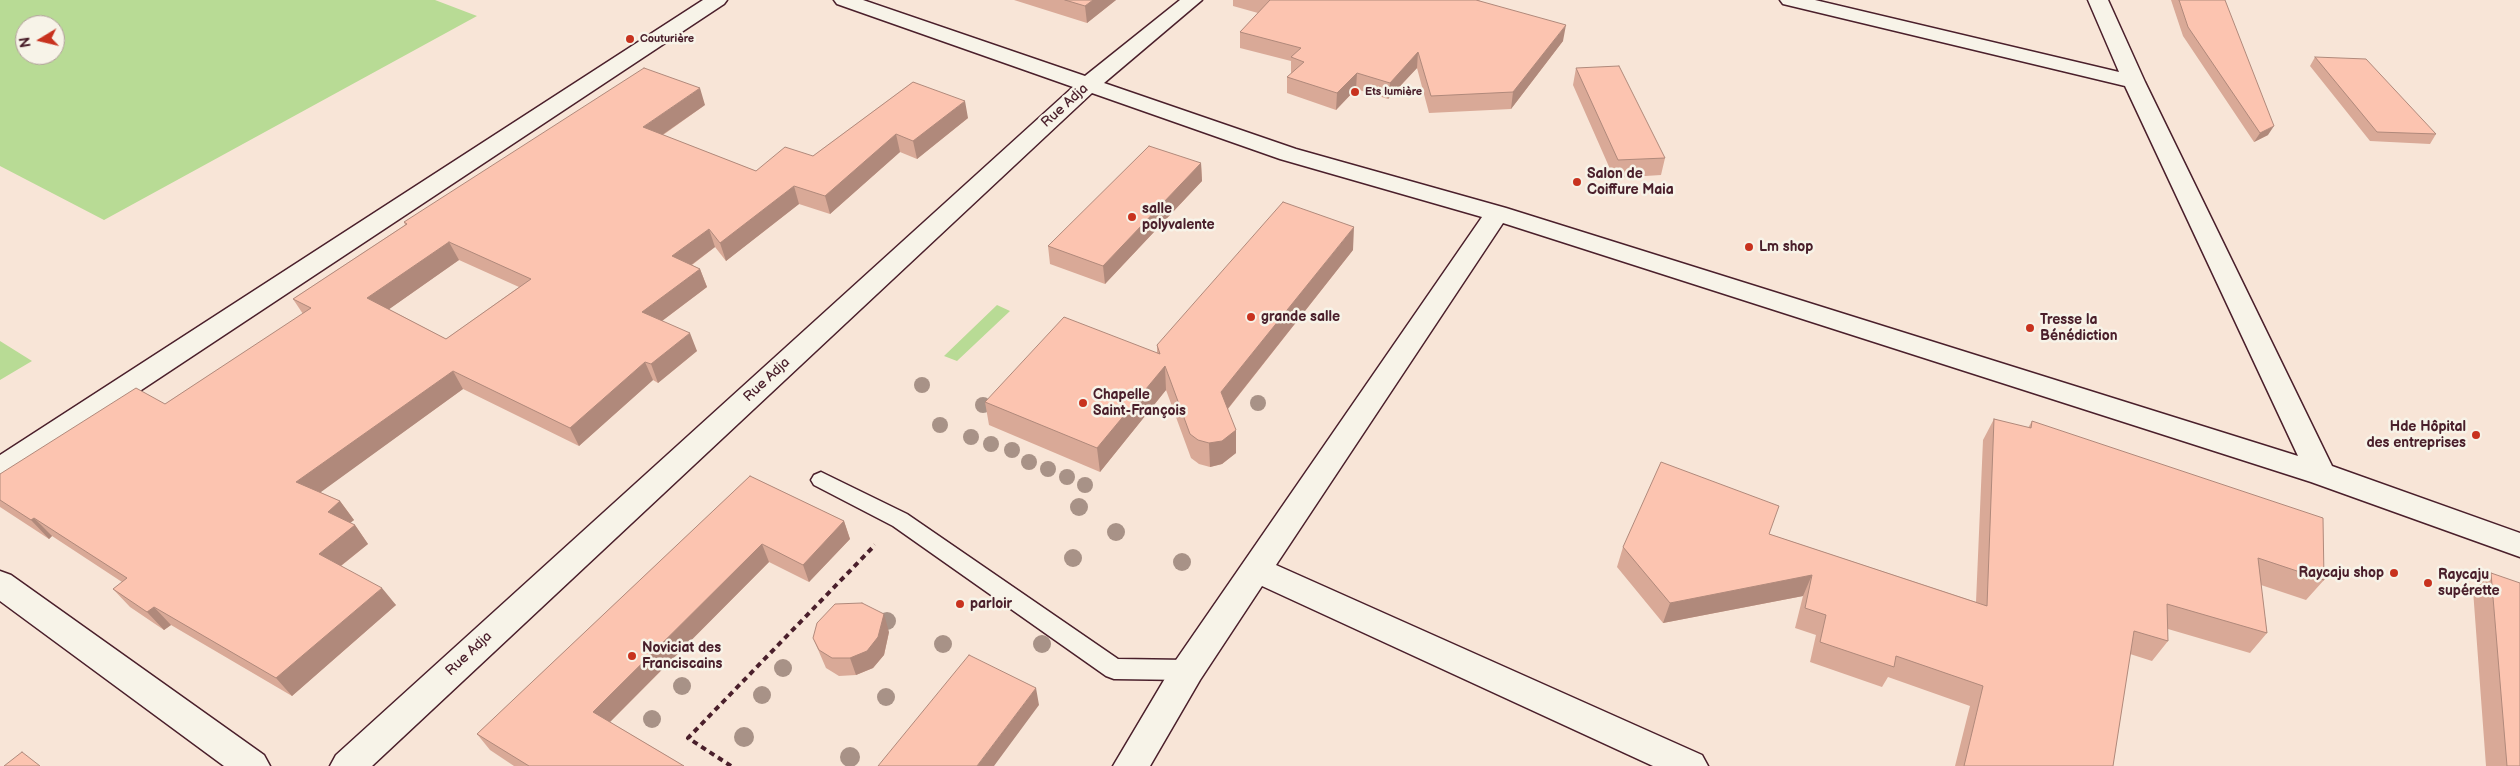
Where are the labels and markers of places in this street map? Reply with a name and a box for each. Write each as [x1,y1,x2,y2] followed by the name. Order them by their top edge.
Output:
[640,32,694,46] place label: Couturière
[624,33,636,45] marker: Couturière
[1365,85,1422,99] place label: Ets lumière
[1349,86,1361,98] marker: Ets lumière
[1587,166,1674,198] place label: Salon de Coiffure Maia
[1571,176,1583,188] marker: Salon de Coiffure Maia
[1142,201,1215,233] place label: salle polyvalente
[1126,211,1138,223] marker: salle polyvalente
[1759,239,1813,255] place label: Lm shop
[1743,241,1755,253] marker: Lm shop
[1261,309,1340,325] place label: grande salle
[1245,311,1257,323] marker: grande salle
[2040,312,2117,344] place label: Tresse la Bénédiction
[2024,322,2036,334] marker: Tresse la Bénédiction
[1093,387,1186,420] place label: Chapelle Saint-François
[1077,397,1089,409] marker: Chapelle Saint-François
[2366,419,2466,452] place label: Hde Hôpital des entreprises
[2470,429,2482,441] marker: Hde Hôpital des entreprises
[2299,565,2384,581] place label: Raycaju shop
[2388,567,2400,579] marker: Raycaju shop
[2438,567,2500,600] place label: Raycaju supérette
[2422,577,2434,589] marker: Raycaju supérette
[970,596,1012,612] place label: parloir
[954,598,966,610] marker: parloir
[642,640,722,672] place label: Noviciat des Franciscains
[626,650,638,662] marker: Noviciat des Franciscains

